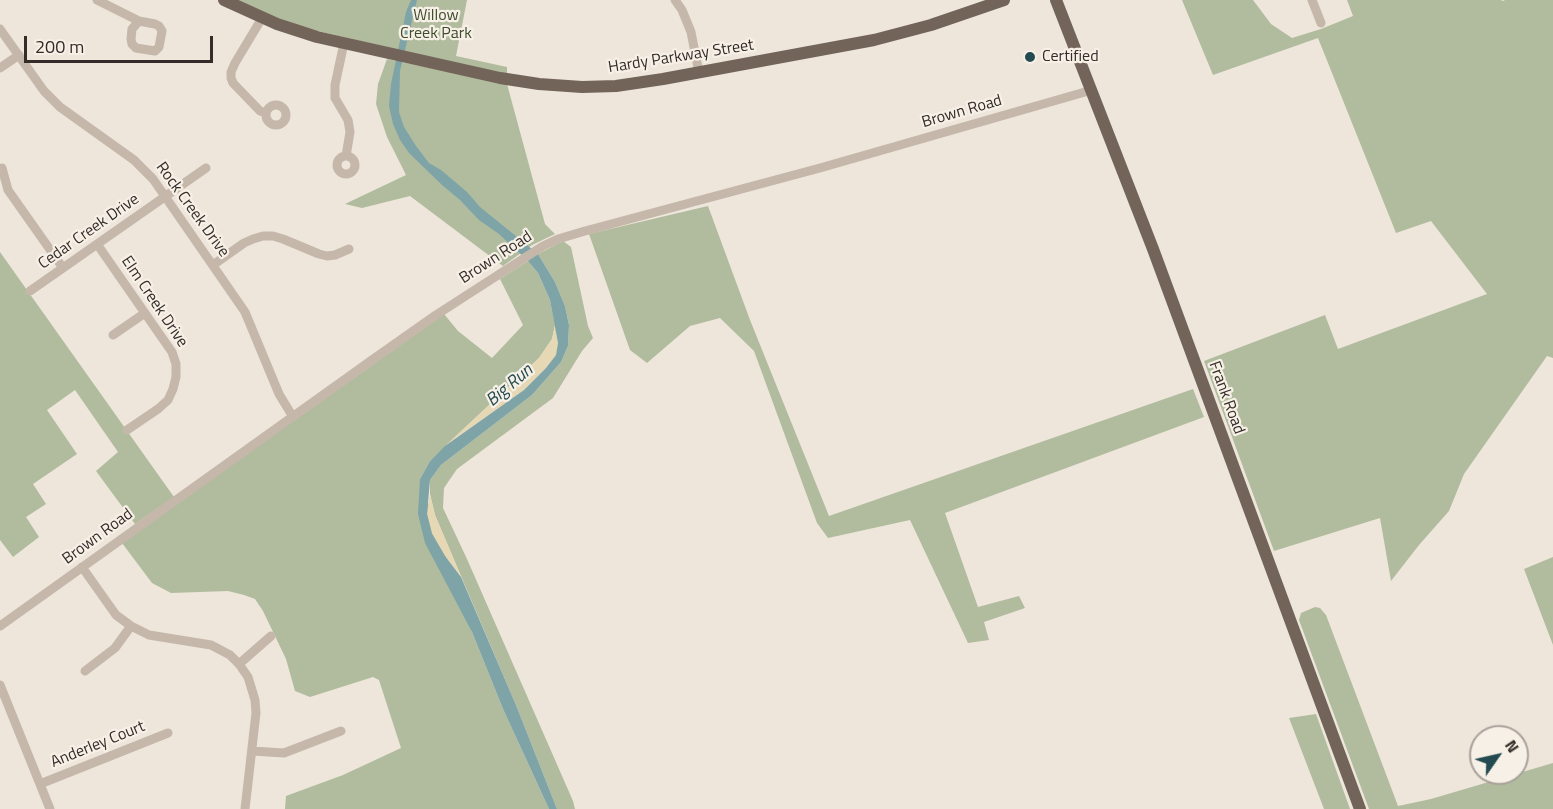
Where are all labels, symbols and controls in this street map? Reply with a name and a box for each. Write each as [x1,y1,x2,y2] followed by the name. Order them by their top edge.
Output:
[400,6,472,44] park label: Willow Creek Park
[27,24,216,62] scale bar
[35,33,84,60] text: 200 m
[607,36,755,78] street label: Hardy Parkway Street
[1042,47,1099,67] place label: Certified
[1023,50,1037,64] marker: Certified
[920,91,1004,133] street label: Brown Road
[151,159,233,261] street label: Rock Creek Drive
[35,190,143,274] street label: Cedar Creek Drive
[456,227,536,289] street label: Brown Road
[116,253,192,351] street label: Elm Creek Drive
[1204,359,1248,437] street label: Frank Road
[482,360,538,412] water label: Big Run
[59,505,137,569] street label: Brown Road
[48,717,148,773] street label: Anderley Court
[1469,725,1529,785] north arrow
[1499,735,1525,757] text: N

